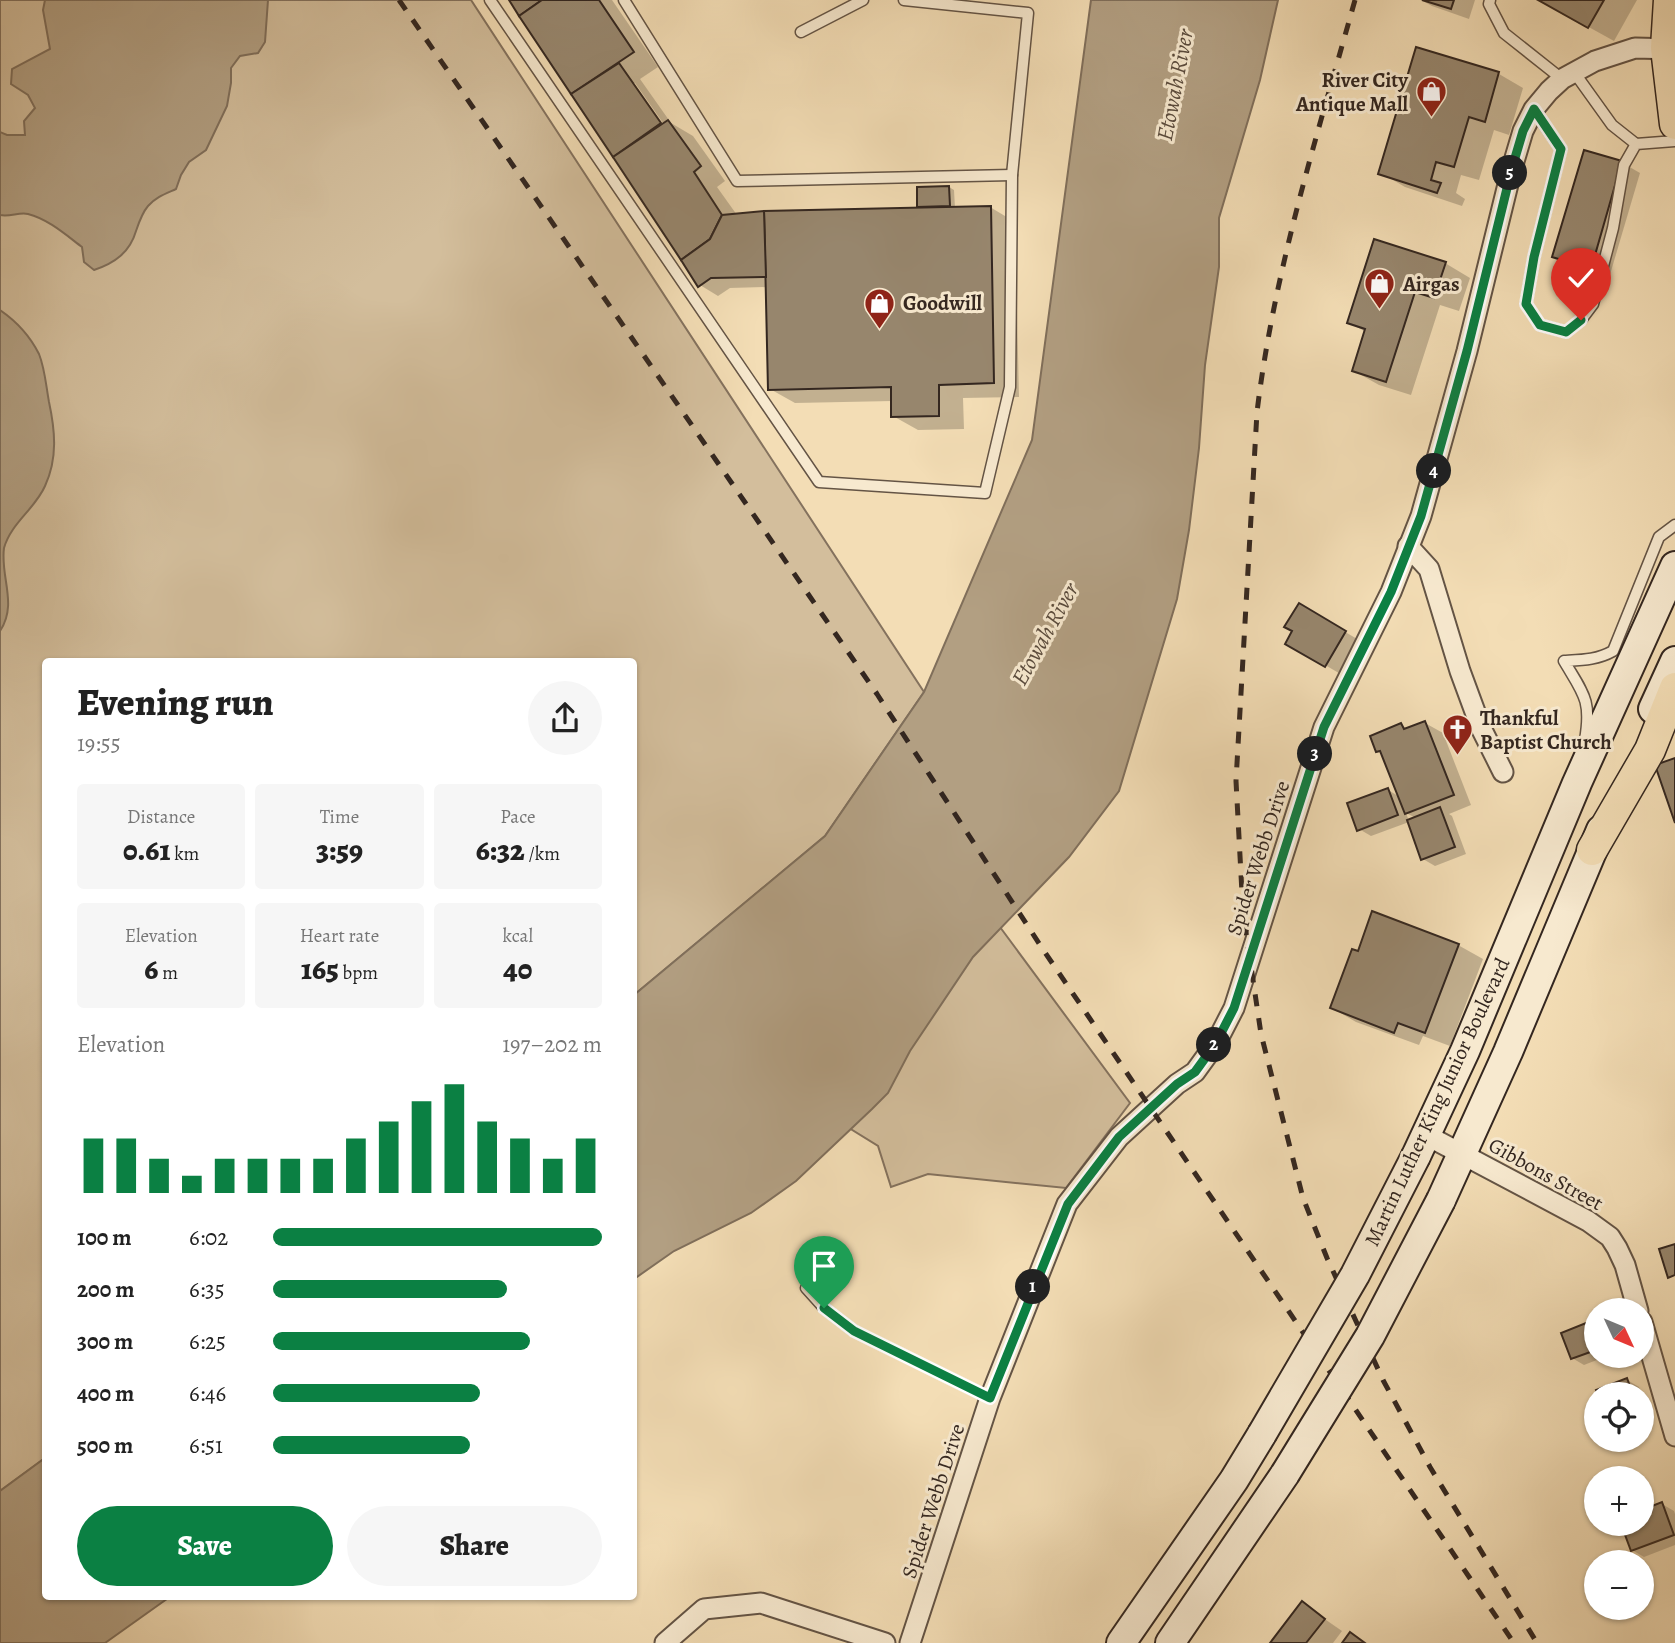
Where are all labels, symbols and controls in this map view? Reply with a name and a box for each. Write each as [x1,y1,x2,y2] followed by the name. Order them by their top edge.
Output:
[1149,26,1201,143] water label: Etowah River
[1295,66,1409,118] place label: River City Antique Mall
[1414,75,1448,119] shop icon: River City Antique Mall
[1492,156,1528,190] pin: 5
[1505,159,1514,185] text: 5
[1551,248,1611,320] pin
[1562,259,1600,297] icon: check
[1363,267,1397,311] shop icon: Airgas
[1402,270,1460,298] place label: Airgas
[863,286,897,330] shop icon: Goodwill
[903,289,982,317] place label: Goodwill
[1416,454,1452,489] pin: 4
[1429,457,1438,483] text: 4
[1004,576,1086,691] water label: Etowah River
[77,676,274,728] text: Evening run
[528,681,602,755] button: share
[1480,704,1612,756] place label: Thankful Baptist Church
[1440,713,1474,757] church icon: Thankful Baptist Church
[77,728,121,759] text: 19:55
[1298,736,1332,772] pin: 3
[1310,740,1319,766] text: 3
[1220,777,1296,939] street label: Spider Webb Drive
[127,804,195,830] text: Distance
[320,804,359,830] text: Time
[500,804,535,830] text: Pace
[123,830,170,870] text: 0.61
[316,830,363,870] text: 3:59
[476,830,525,870] text: 6:32
[170,841,199,867] text: km
[525,841,560,867] text: /km
[125,923,198,949] text: Elevation
[300,923,379,949] text: Heart rate
[503,923,533,949] text: kcal
[144,949,158,989] text: 6
[301,949,339,989] text: 165
[503,949,532,989] text: 40
[1358,953,1517,1251] street label: Martin Luther King Junior Boulevard
[158,960,178,986] text: m
[339,960,378,986] text: bpm
[1196,1028,1232,1062] pin: 2
[77,1029,165,1060] text: Elevation
[502,1029,602,1060] text: 197–202 m
[1209,1031,1218,1057] text: 2
[1484,1131,1608,1217] street label: Gibbons Street
[77,1222,132,1253] text: 100 m
[189,1222,228,1253] text: 6:02
[794,1236,854,1308] pin
[805,1247,843,1285] icon: arrive
[1016,1270,1050,1304] pin: 1
[1029,1273,1036,1299] text: 1
[77,1274,135,1305] text: 200 m
[189,1274,225,1305] text: 6:35
[1584,1298,1654,1368] north arrow
[1584,1298,1654,1620] map controls
[77,1326,133,1357] text: 300 m
[189,1326,226,1357] text: 6:25
[77,1378,134,1409] text: 400 m
[189,1378,226,1409] text: 6:46
[1584,1382,1654,1452] button: locate
[895,1420,971,1582] street label: Spider Webb Drive
[77,1430,133,1461] text: 500 m
[189,1430,223,1461] text: 6:51
[1584,1466,1654,1536] button: +
[77,1506,333,1586] button: Save
[347,1506,602,1586] button: Share
[1584,1550,1654,1620] button: −

